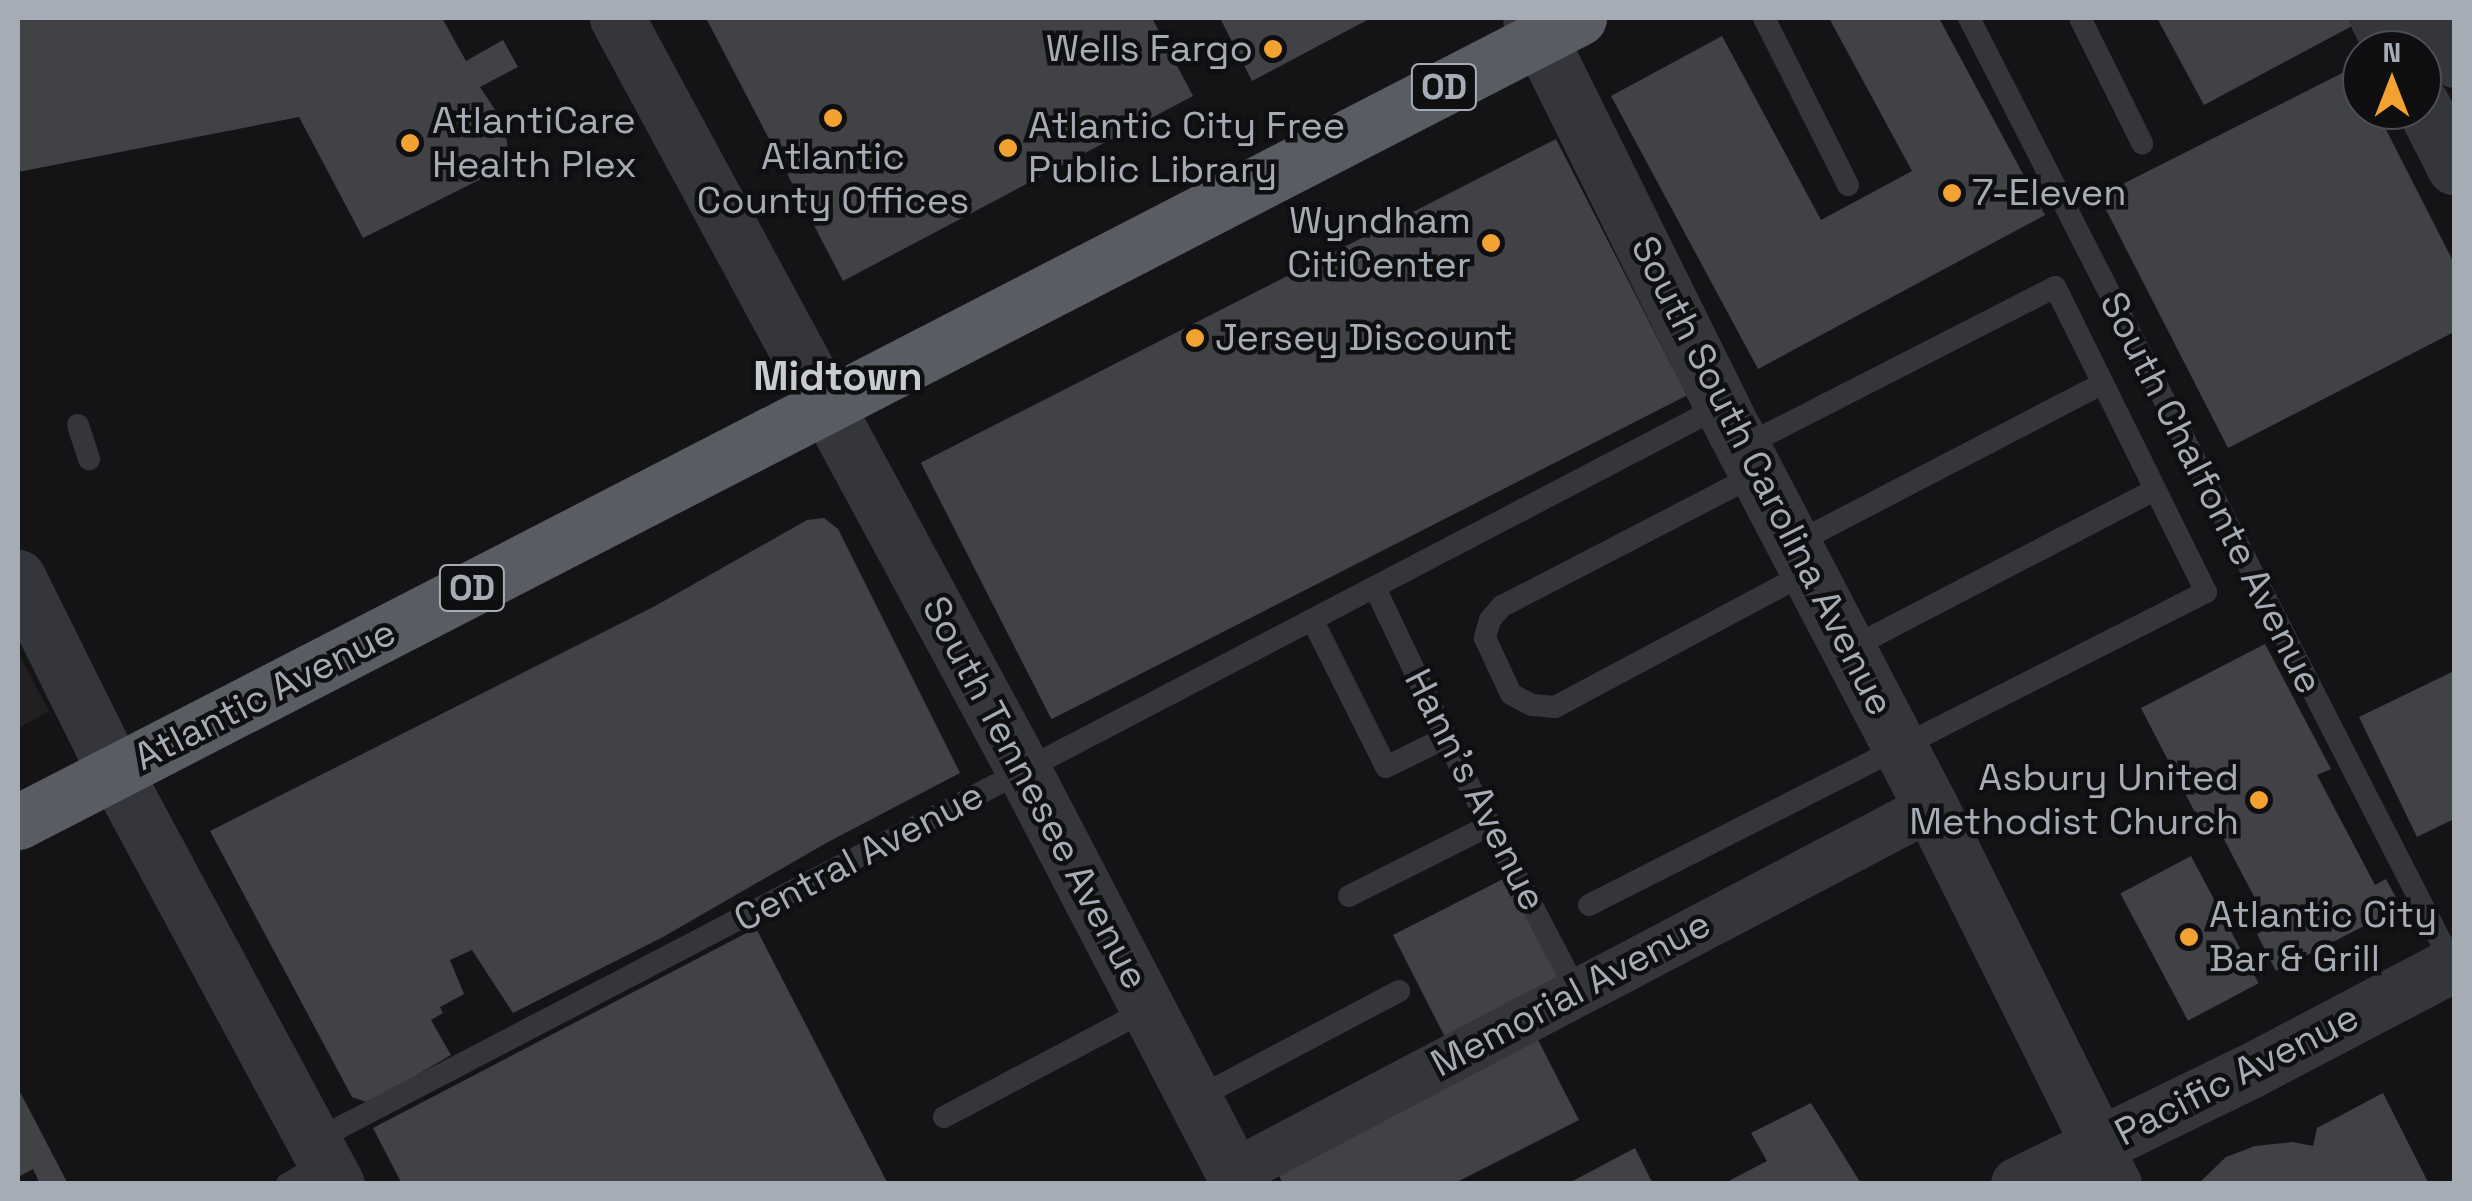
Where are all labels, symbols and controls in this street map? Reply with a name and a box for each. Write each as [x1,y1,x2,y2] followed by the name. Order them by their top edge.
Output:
[1046,26,1253,72] place label: Wells Fargo
[2342,30,2442,130] north arrow
[2383,34,2401,70] text: N
[1262,38,1284,60] marker: Wells Fargo
[1409,57,1479,117] road number: OD
[432,98,637,188] place label: AtlantiCare Health Plex
[1028,103,1345,192] place label: Atlantic City Free Public Library
[822,107,844,129] marker: Atlantic County Offices
[397,130,423,156] marker: AtlantiCare Health Plex
[697,134,969,223] place label: Atlantic County Offices
[997,137,1019,159] marker: Atlantic City Free Public Library
[1972,170,2126,216] place label: 7-Eleven
[1941,182,1963,204] marker: 7-Eleven
[1287,198,1471,288] place label: Wyndham CitiCenter
[1621,229,1903,723] street label: South South Carolina Avenue
[1480,232,1502,254] marker: Wyndham CitiCenter
[2090,284,2332,702] street label: South Chalfonte Avenue
[1215,315,1513,361] place label: Jersey Discount
[1184,327,1206,349] marker: Jersey Discount
[753,353,923,401] district label: Midtown
[437,558,507,618] road number: OD
[912,588,1158,998] street label: South Tennesee Avenue
[126,609,404,781] street label: Atlantic Avenue
[1394,661,1556,919] street label: Hann's Avenue
[1909,755,2239,844] place label: Asbury United Methodist Church
[726,772,992,942] street label: Central Avenue
[2248,789,2270,811] marker: Asbury United Methodist Church
[2209,892,2437,982] place label: Atlantic City Bar & Grill
[1423,901,1719,1087] street label: Memorial Avenue
[2178,926,2200,948] marker: Atlantic City Bar & Grill
[2107,994,2367,1156] street label: Pacific Avenue

